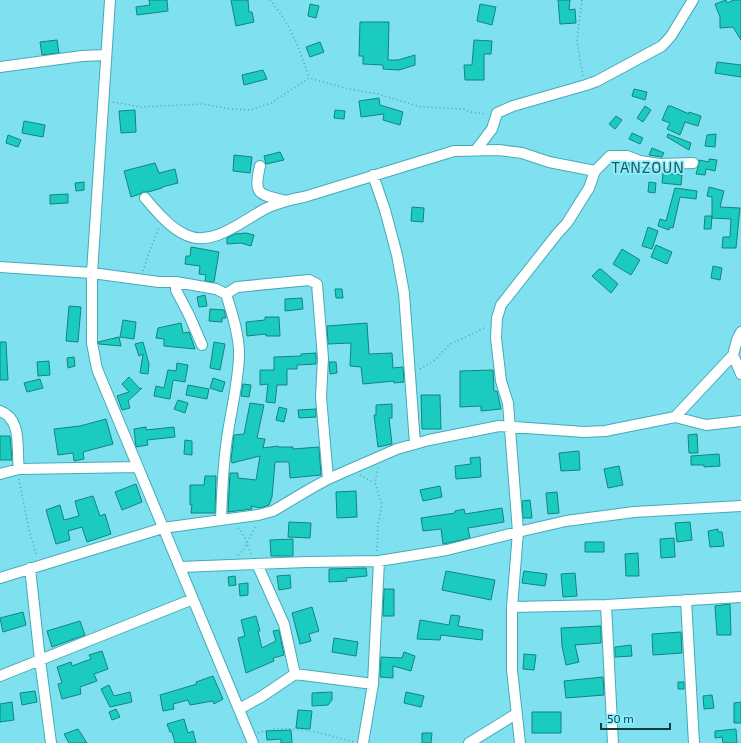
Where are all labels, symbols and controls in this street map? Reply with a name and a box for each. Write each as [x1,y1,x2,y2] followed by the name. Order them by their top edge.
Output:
[611,158,685,176] district label: TANZOUN
[601,705,670,731] scale bar
[607,711,634,725] text: 50 m

